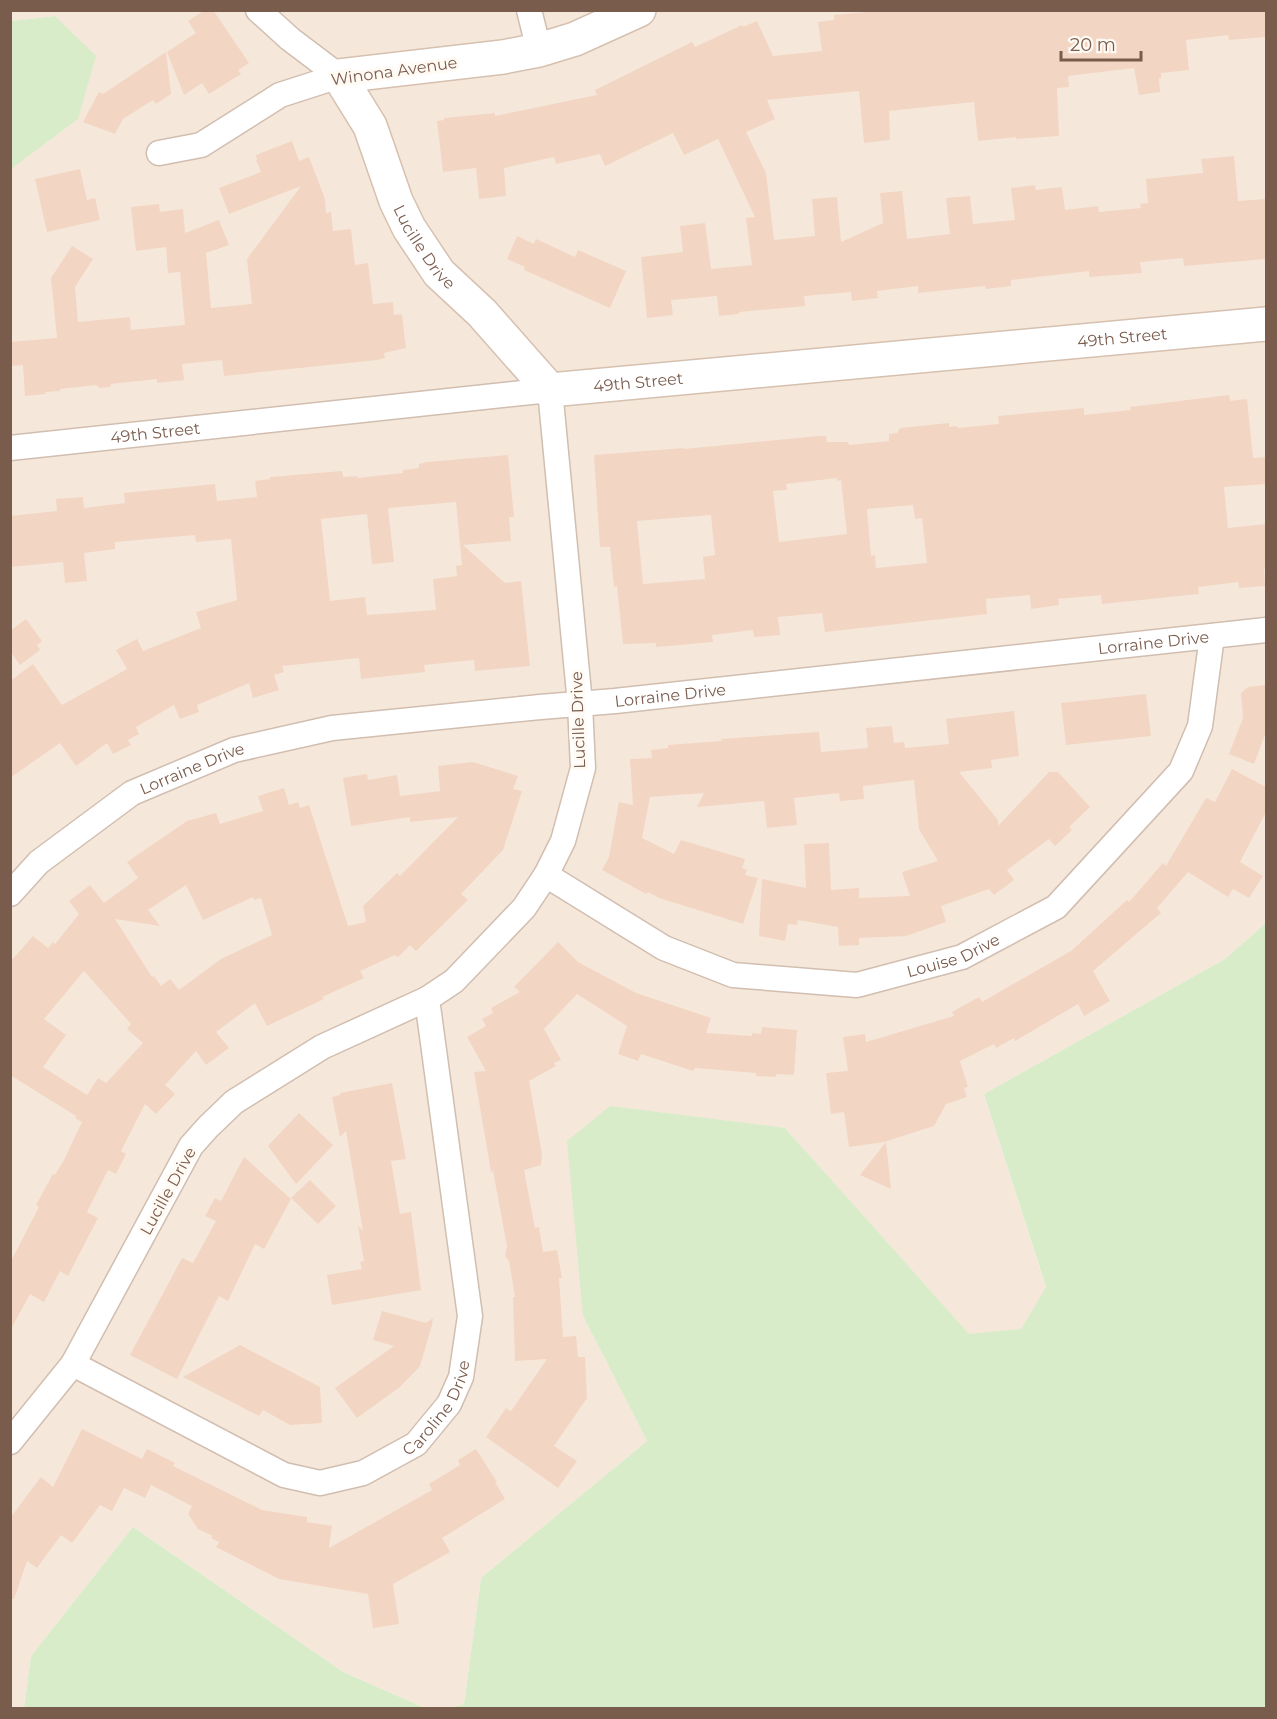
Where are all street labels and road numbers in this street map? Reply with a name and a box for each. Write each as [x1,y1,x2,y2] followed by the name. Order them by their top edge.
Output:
[330,53,458,89] street label: Winona Avenue
[390,202,459,293] street label: Lucille Drive
[1076,324,1169,351] street label: 49th Street
[592,368,685,395] street label: 49th Street
[109,418,202,447] street label: 49th Street
[1097,627,1210,658] street label: Lorraine Drive
[567,671,589,769] street label: Lucille Drive
[614,679,727,710] street label: Lorraine Drive
[137,738,246,798] street label: Lorraine Drive
[905,929,1003,981] street label: Louise Drive
[136,1144,200,1238] street label: Lucille Drive
[399,1359,473,1459] street label: Caroline Drive

